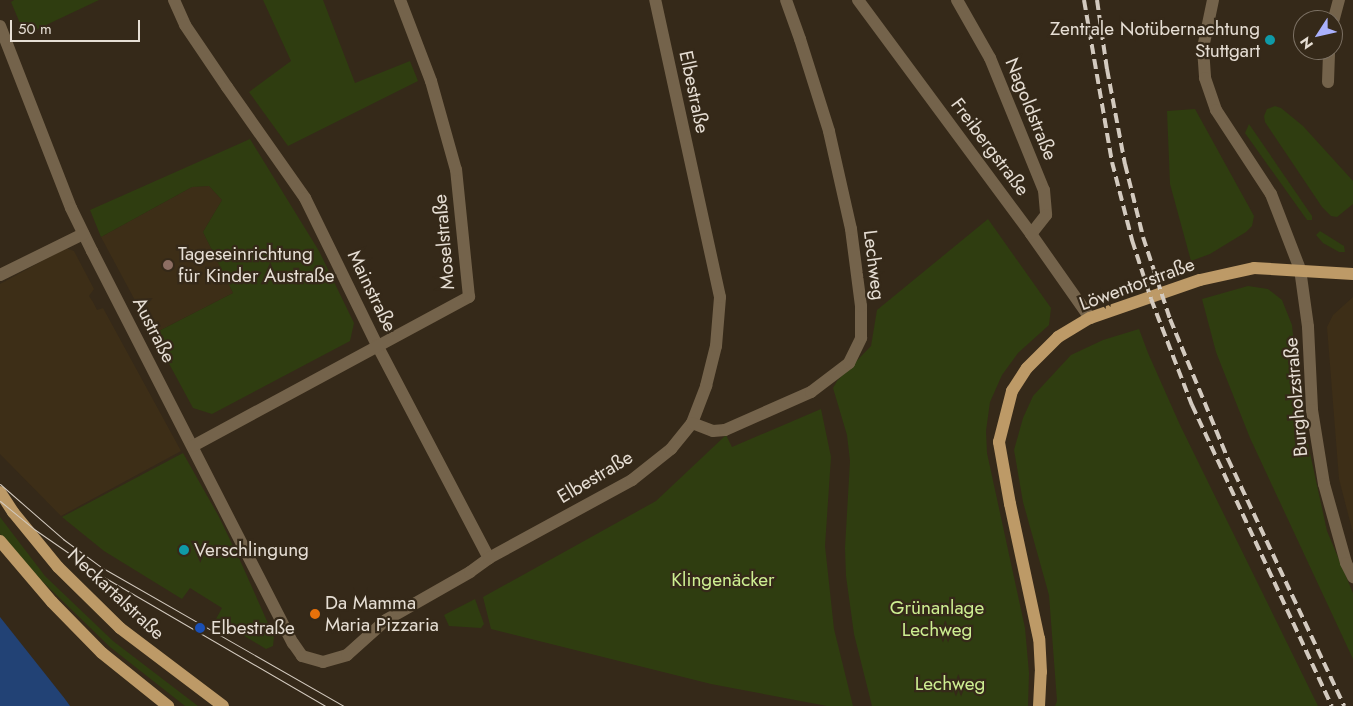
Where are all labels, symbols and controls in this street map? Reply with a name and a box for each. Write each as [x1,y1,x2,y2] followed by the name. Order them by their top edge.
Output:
[12,10,142,42] scale bar
[1293,10,1343,60] north arrow
[18,18,52,40] text: 50 m
[1050,18,1260,62] place label: Zentrale Notübernachtung Stuttgart
[1295,33,1318,53] text: N
[1264,34,1276,46] marker: Zentrale Notübernachtung Stuttgart
[674,49,714,135] street label: Elbestraße
[1000,54,1062,164] street label: Nagoldstraße
[946,94,1034,200] street label: Freibergstraße
[428,193,460,291] street label: Moselstraße
[858,229,890,301] street label: Lechweg
[178,243,335,287] place label: Tageseinrichtung für Kinder Austraße
[343,247,401,335] street label: Mainstraße
[1076,253,1198,315] street label: Löwentorstraße
[162,259,174,271] marker: Tageseinrichtung für Kinder Austraße
[128,293,180,367] street label: Austraße
[1279,336,1313,458] street label: Burgholzstraße
[553,446,637,508] street label: Elbestraße
[194,539,309,561] place label: Verschlingung
[63,543,169,645] street label: Neckartalstraße
[178,544,190,556] marker: Verschlingung
[671,569,775,591] park label: Klingenäcker
[325,592,439,636] place label: Da Mamma Maria Pizzaria
[890,597,984,641] park label: Grünanlage Lechweg
[309,608,321,620] marker: Da Mamma Maria Pizzaria
[211,617,295,639] place label: Elbestraße
[193,621,207,635] marker: Elbestraße
[915,673,985,695] park label: Lechweg

